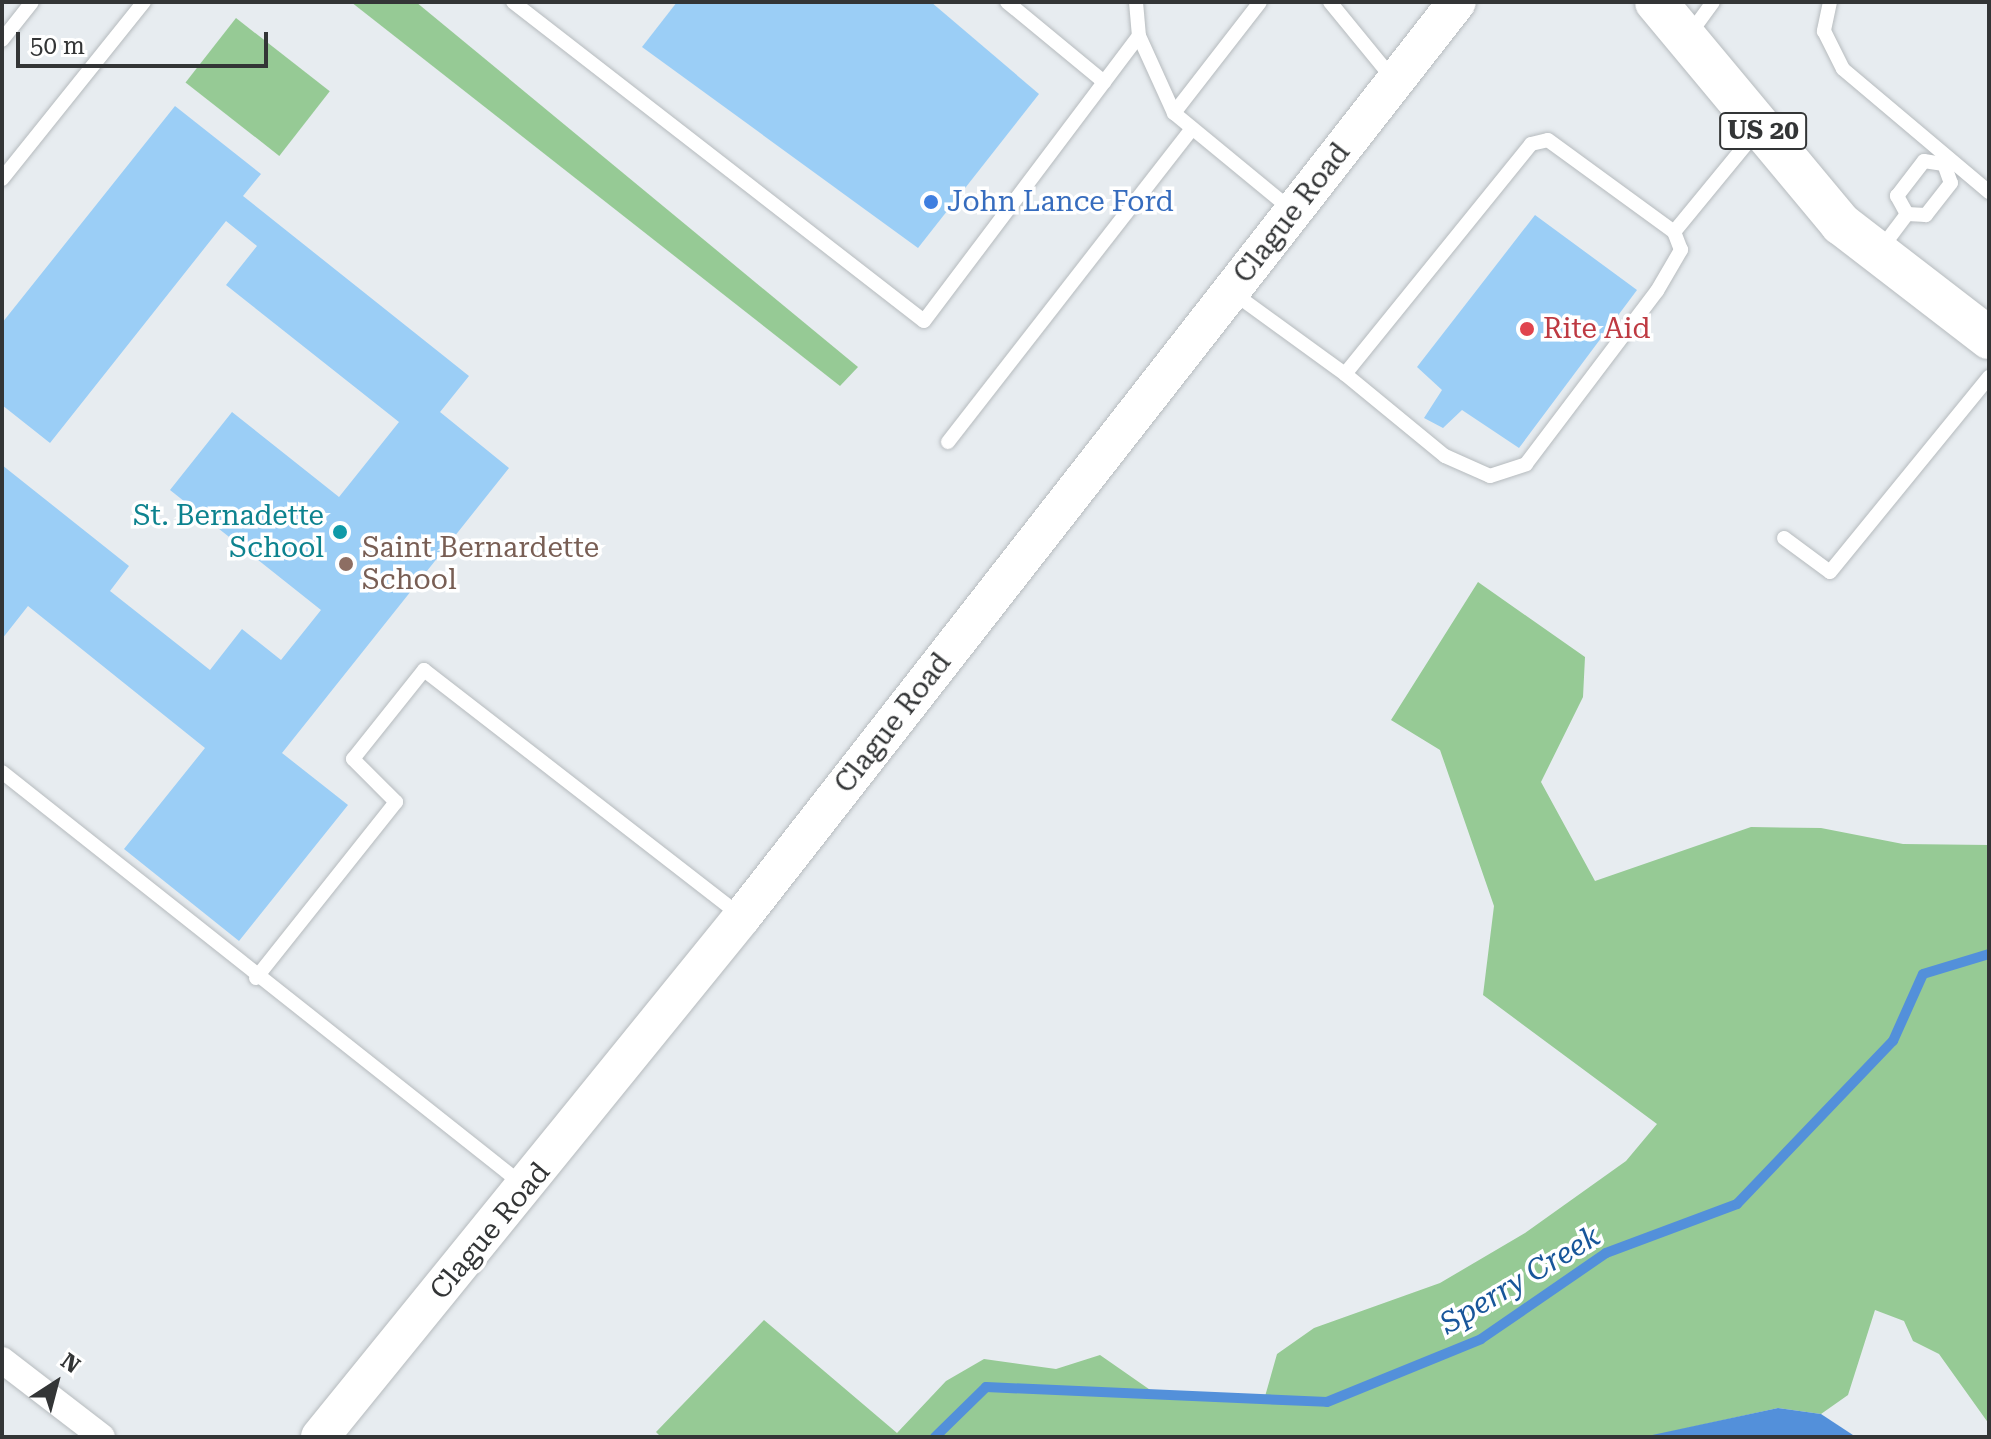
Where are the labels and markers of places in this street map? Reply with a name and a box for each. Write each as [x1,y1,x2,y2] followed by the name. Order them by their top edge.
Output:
[947,185,1174,219] place label: John Lance Ford
[922,193,940,211] marker: John Lance Ford
[1543,312,1650,346] place label: Rite Aid
[1518,320,1536,338] marker: Rite Aid
[133,499,324,565] place label: St. Bernadette School
[331,523,349,541] marker: St. Bernadette School
[362,531,599,597] place label: Saint Bernardette School
[337,555,355,573] marker: Saint Bernardette School

